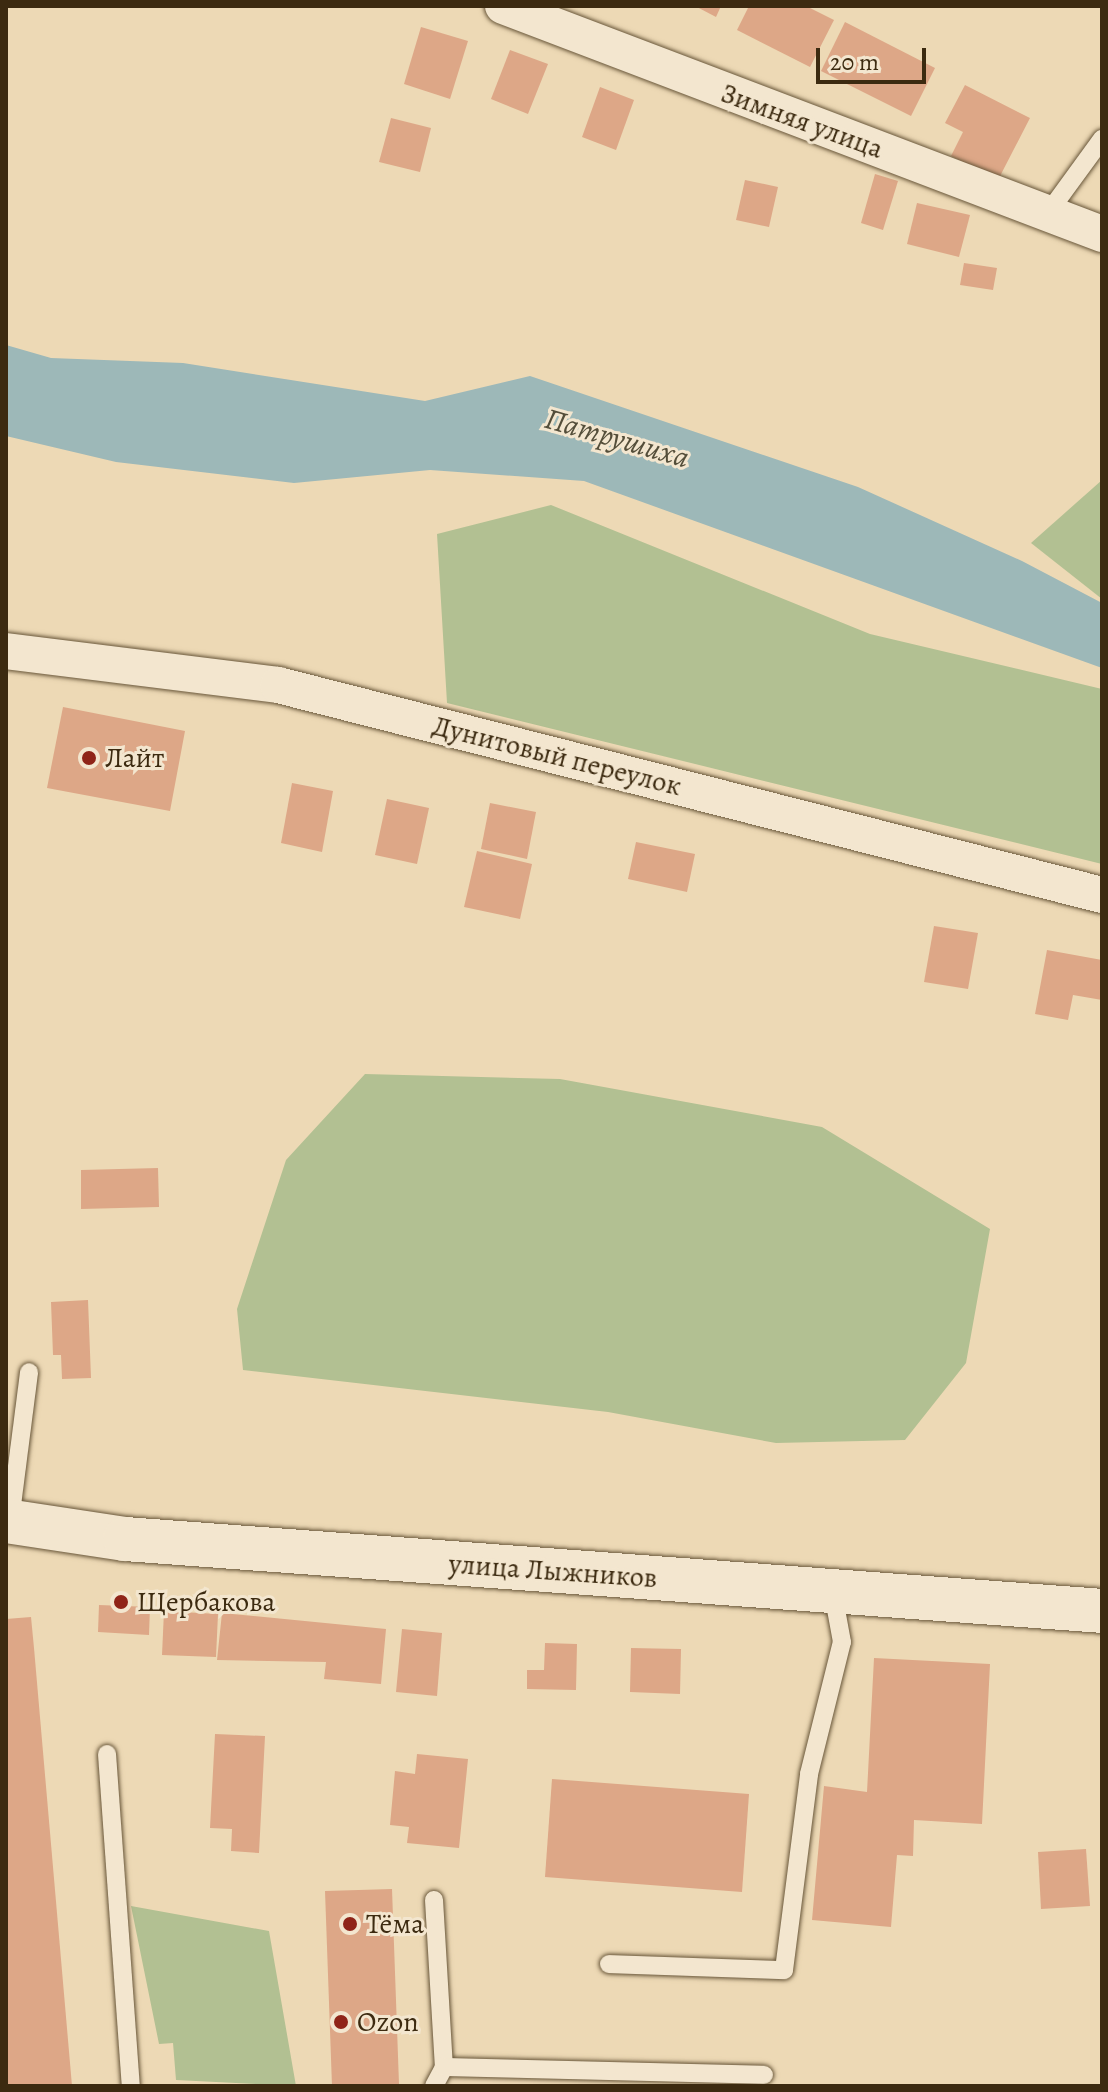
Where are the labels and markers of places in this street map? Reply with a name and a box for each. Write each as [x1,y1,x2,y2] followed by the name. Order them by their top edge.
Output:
[105,741,164,775] place label: Лайт
[80,749,98,767] marker: Лайт
[137,1585,275,1619] place label: Щербакова
[112,1593,130,1611] marker: Щербакова
[366,1907,424,1941] place label: Тёма
[341,1915,359,1933] marker: Тёма
[357,2005,419,2039] place label: Ozon
[332,2013,350,2031] marker: Ozon

